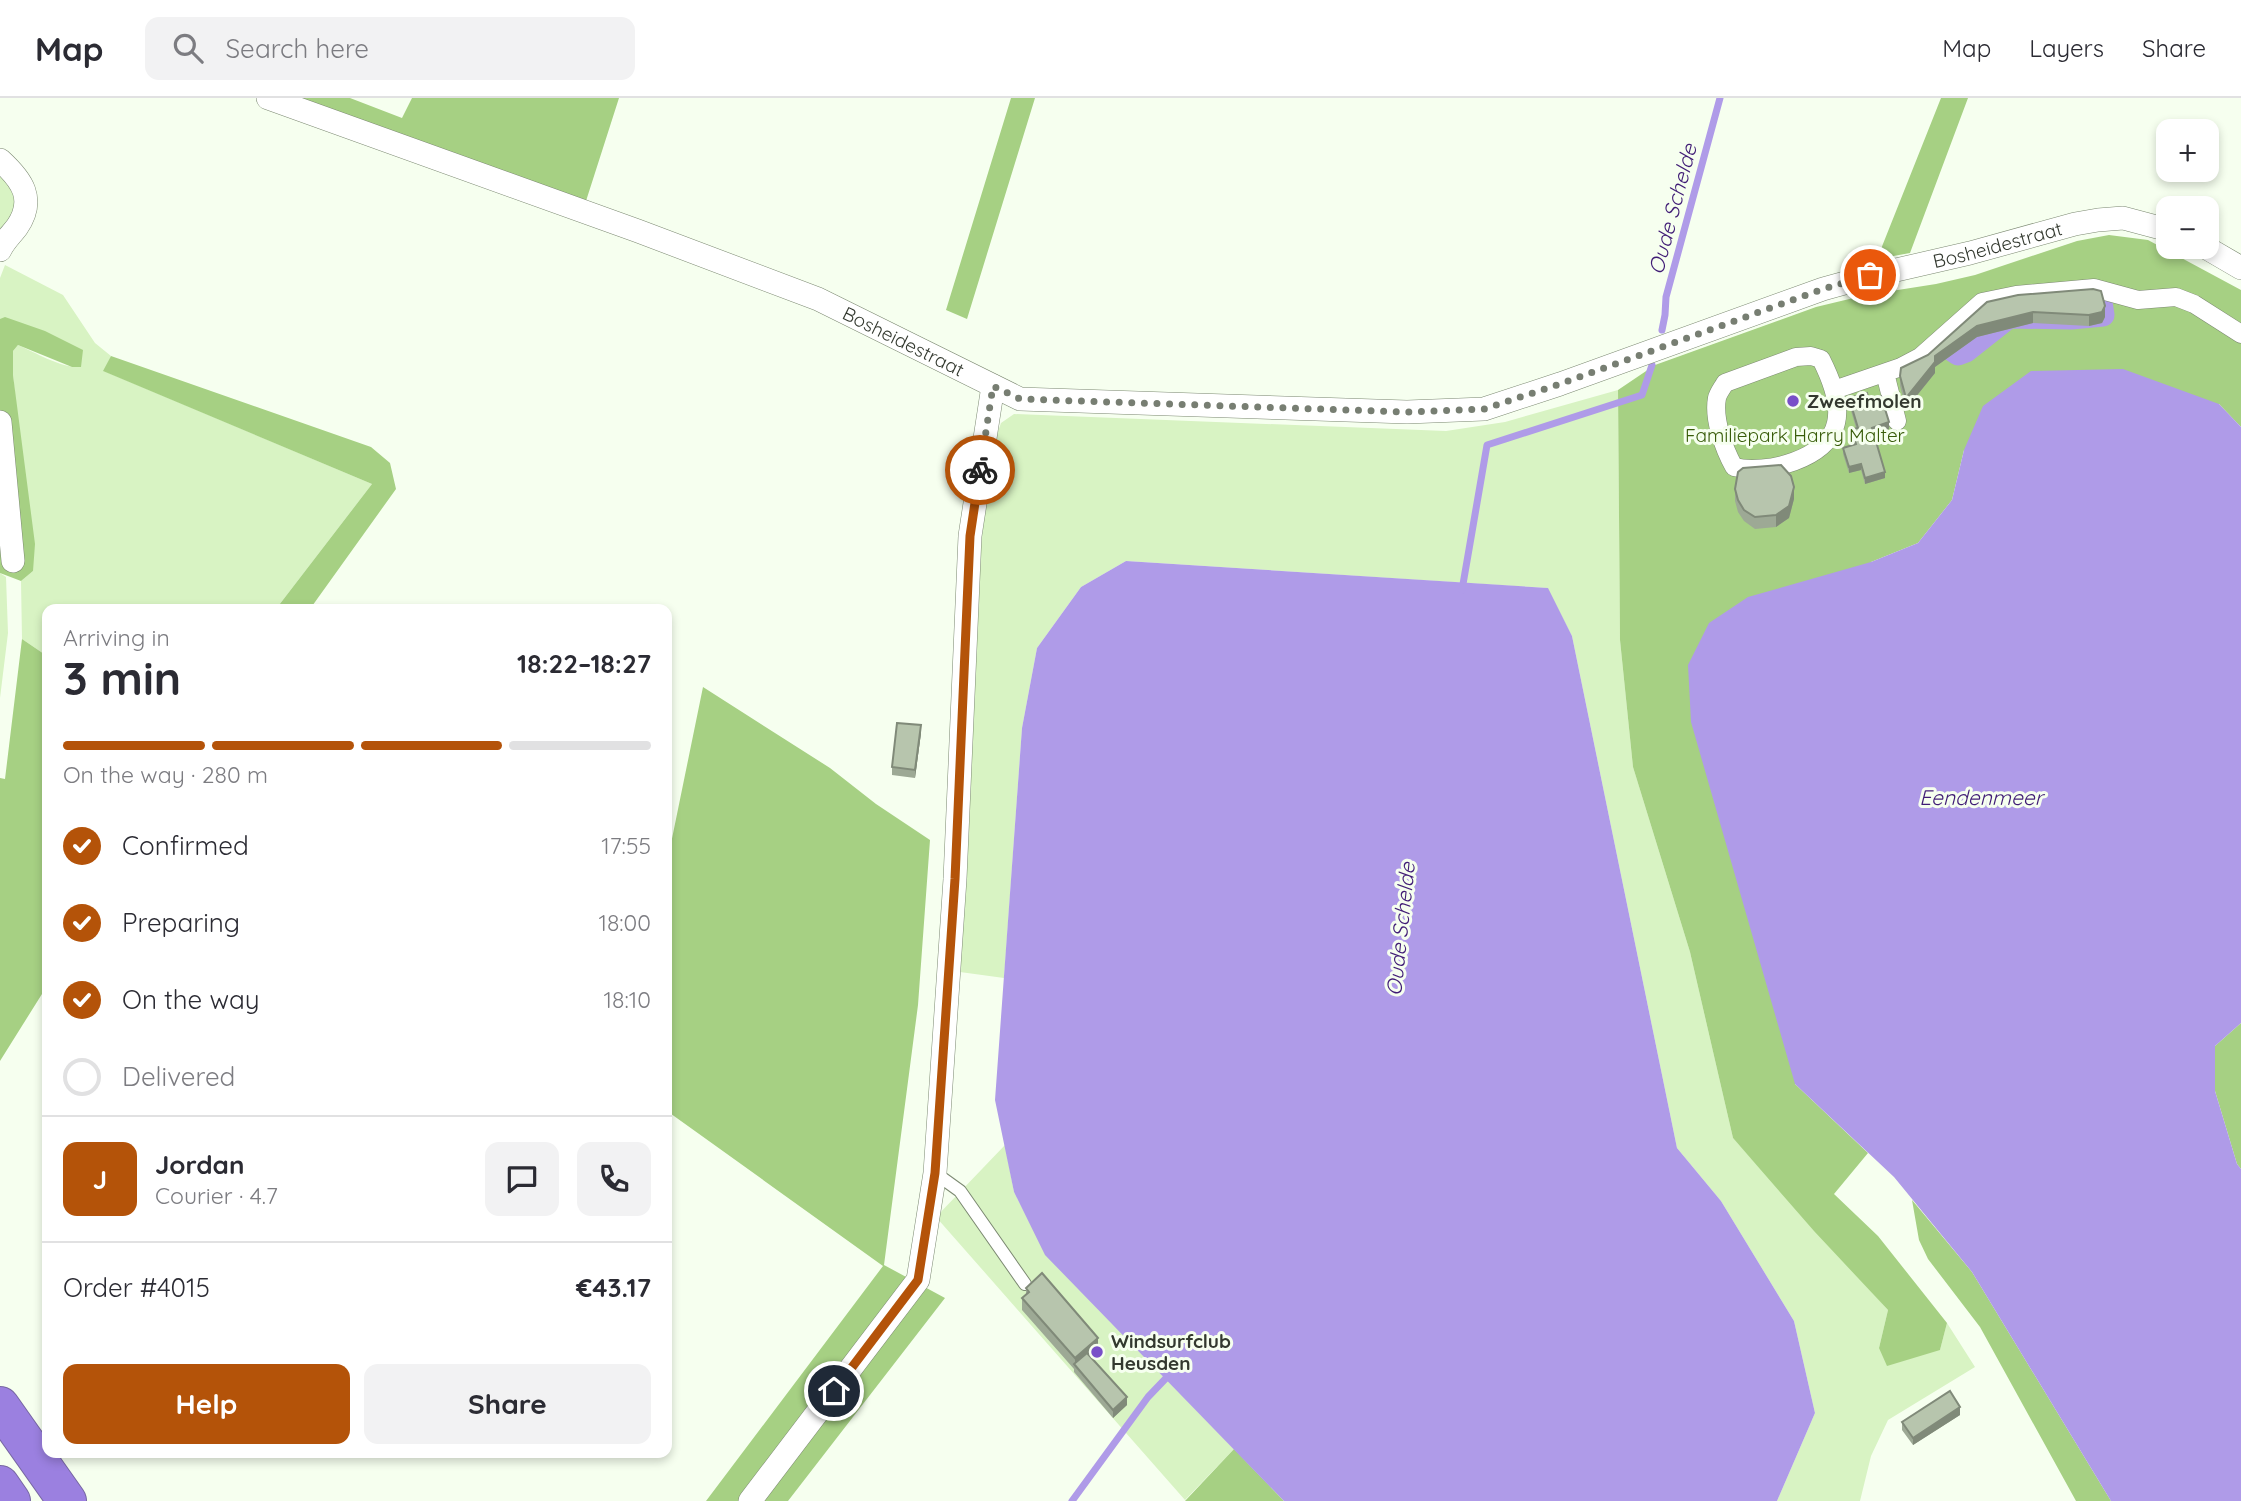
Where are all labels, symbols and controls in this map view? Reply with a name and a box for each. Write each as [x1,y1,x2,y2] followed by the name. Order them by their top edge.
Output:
[145,17,635,80] search box
[35,28,103,69] text: Map
[169,29,207,67] icon: search
[225,32,369,65] text: Search here
[1942,33,1991,63] text: Map
[2029,33,2104,63] text: Layers
[2142,33,2206,63] text: Share
[2156,119,2219,259] map controls
[2156,119,2219,182] button: +
[1642,140,1702,277] water label: Oude Schelde
[2156,196,2219,259] button: −
[1931,216,2065,273] street label: Bosheidestraat
[1840,245,1900,305] pin
[1851,256,1889,294] icon: bag
[839,301,968,382] street label: Bosheidestraat
[1807,389,1921,413] place label: Zweefmolen
[1785,393,1801,409] marker: Zweefmolen
[1685,423,1906,447] park label: Familiepark Harry Malter
[945,435,1015,505] courier
[961,451,999,489] icon: bike
[63,623,170,652] text: Arriving in
[517,647,651,680] text: 18:22–18:27
[63,649,181,707] text: 3 min
[63,760,268,789] text: On the way · 280 m
[1919,784,2046,810] water label: Eendenmeer
[63,827,101,865] icon: check
[122,829,249,862] text: Confirmed
[601,831,651,860] text: 17:55
[1380,860,1420,997] water label: Oude Schelde
[63,904,101,942] icon: check
[122,906,240,939] text: Preparing
[598,908,651,937] text: 18:00
[63,981,101,1019] icon: check
[122,983,260,1016] text: On the way
[604,985,651,1014] text: 18:10
[122,1060,235,1093] text: Delivered
[485,1142,559,1216] button: chat
[577,1142,651,1216] button: phone
[155,1148,244,1181] text: Jordan
[93,1163,107,1196] text: J
[155,1181,278,1210] text: Courier · 4.7
[63,1271,210,1304] text: Order #4015
[576,1271,651,1304] text: €43.17
[1111,1329,1231,1375] place label: Windsurfclub Heusden
[1089,1344,1105,1360] marker: Windsurfclub Heusden
[804,1361,864,1421] pin
[63,1364,350,1444] button: Help
[364,1364,651,1444] button: Share
[815,1372,853,1410] icon: home

